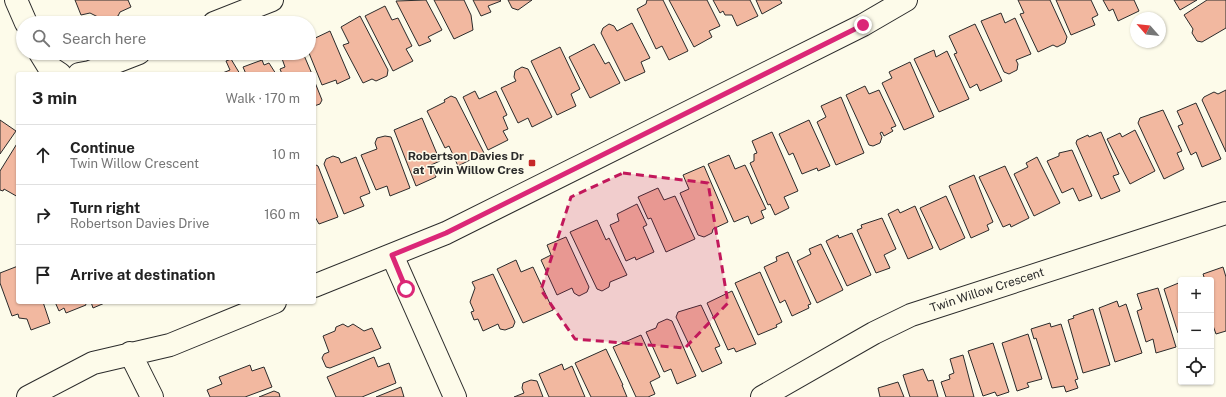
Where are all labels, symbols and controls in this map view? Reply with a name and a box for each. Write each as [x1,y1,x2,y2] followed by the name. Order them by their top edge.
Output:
[1130,12,1166,48] north arrow
[16,16,316,60] search box
[854,16,872,34] route end
[30,27,52,49] icon: search
[62,30,146,47] text: Search here
[32,88,77,108] text: 3 min
[225,91,300,106] text: Walk · 170 m
[70,139,135,156] text: Continue
[32,144,54,166] icon: ahead
[272,147,300,162] text: 10 m
[408,149,524,177] place label: Robertson Davies Dr at Twin Willow Cres
[70,156,199,171] text: Twin Willow Crescent
[527,158,537,168] marker: Robertson Davies Dr at Twin Willow Cres
[70,199,140,216] text: Turn right
[32,204,54,226] icon: right
[264,207,300,222] text: 160 m
[70,216,209,231] text: Robertson Davies Drive
[32,264,54,286] icon: arrive
[928,265,1046,315] street label: Twin Willow Crescent
[70,266,215,283] text: Arrive at destination
[1178,277,1214,385] map controls
[1178,277,1214,313] button: +
[397,280,415,298] route start
[1178,313,1214,349] button: −
[1178,349,1214,385] button: locate

